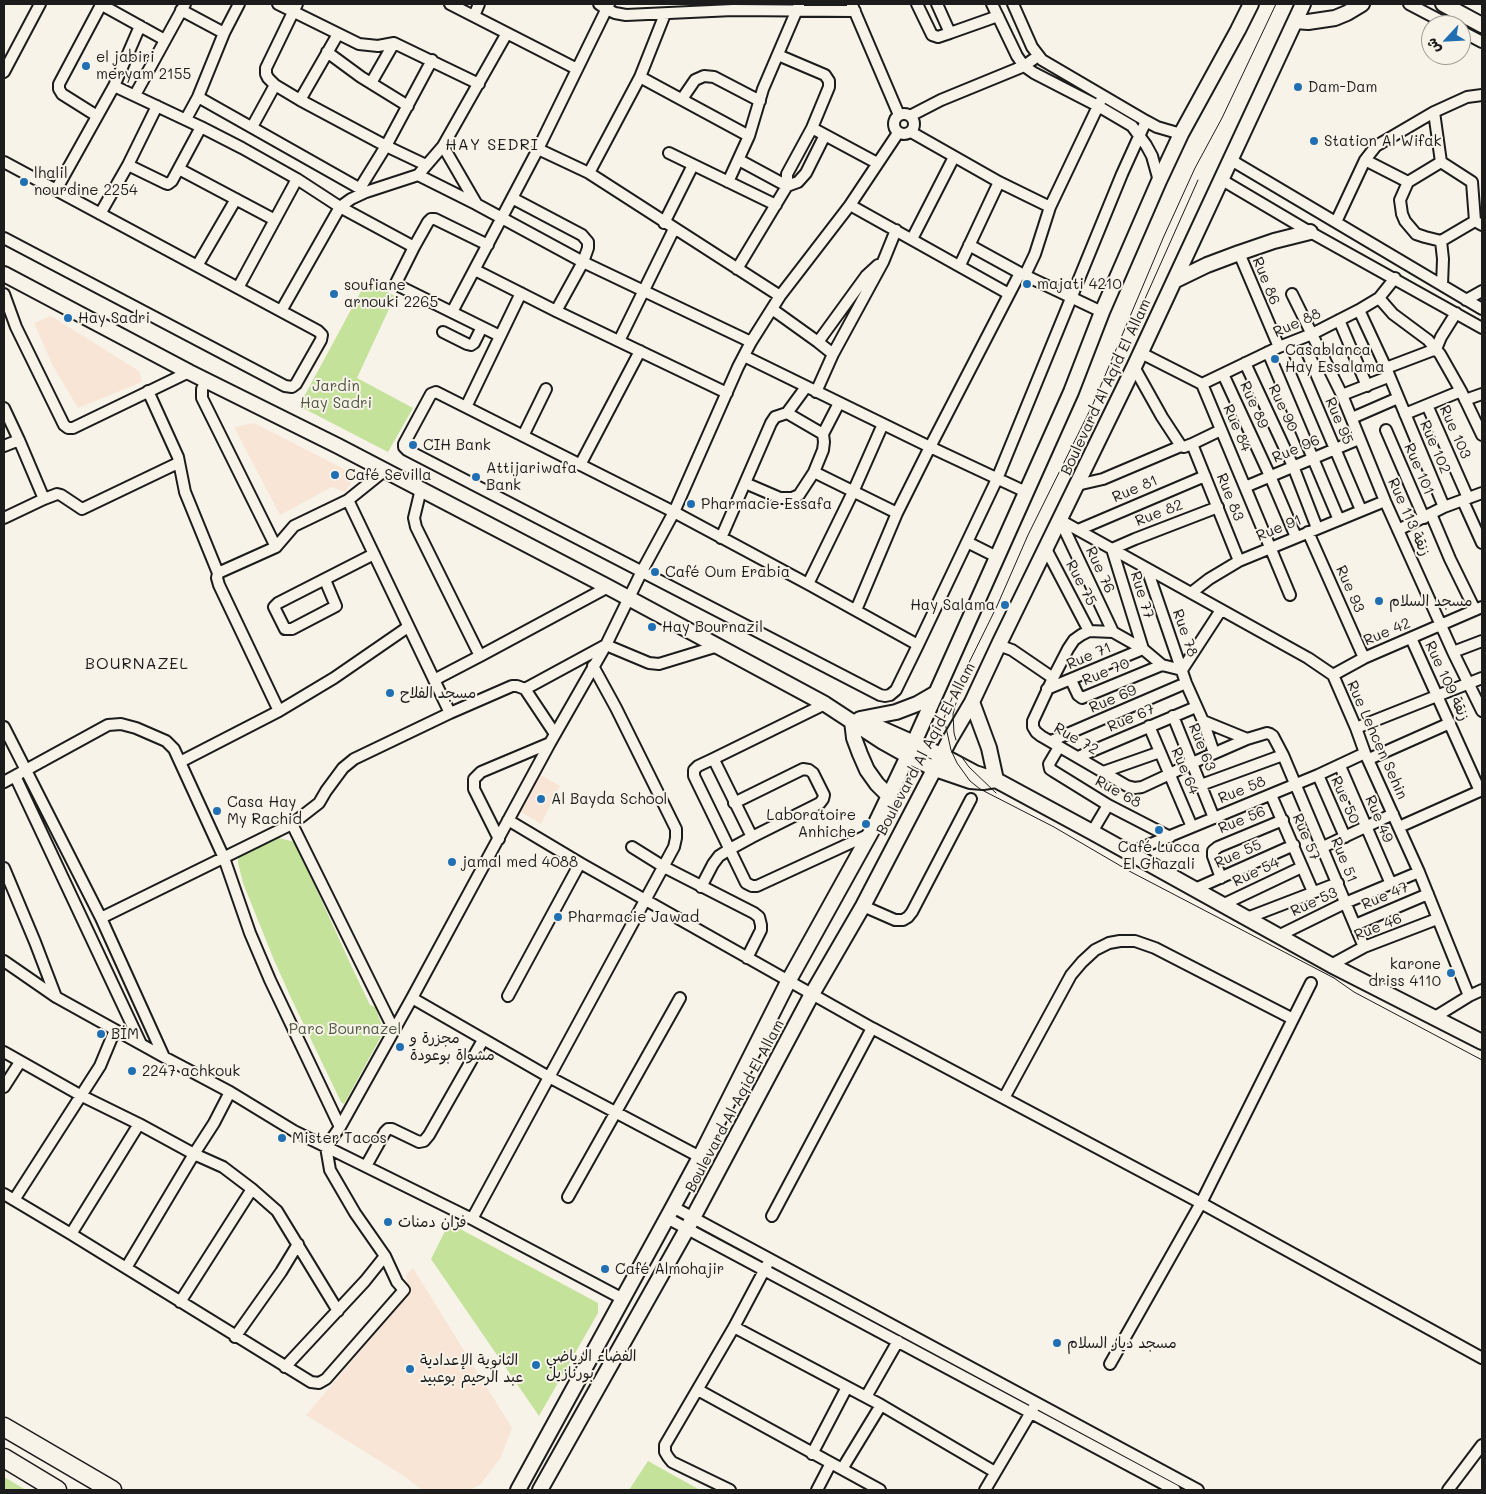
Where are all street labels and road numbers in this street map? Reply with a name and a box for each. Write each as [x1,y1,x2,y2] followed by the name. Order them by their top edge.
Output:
[1248,254,1284,308] street label: Rue 86
[1057,296,1155,478] street label: Boulevard Al Aqid El Allam
[1270,305,1324,341] street label: Rue 88
[1236,379,1272,431] street label: Rue 89
[1264,382,1302,434] street label: Rue 90
[1321,395,1357,447] street label: Rue 95
[1219,402,1255,454] street label: Rue 84
[1435,402,1475,462] street label: Rue 103
[1416,418,1454,476] street label: Rue 102
[1270,431,1322,467] street label: Rue 96
[1400,440,1438,498] street label: Rue 101
[1110,471,1160,507] street label: Rue 81
[1212,471,1248,523] street label: Rue 83
[1384,475,1434,559] street label: Rue 113 زنقة
[1133,496,1185,530] street label: Rue 82
[1254,511,1304,545] street label: Rue 91
[1081,544,1119,596] street label: Rue 76
[1062,557,1100,609] street label: Rue 75
[1332,563,1368,615] street label: Rue 93
[1126,569,1158,621] street label: Rue 77
[1168,607,1202,659] street label: Rue 78
[1361,614,1413,650] street label: Rue 42
[1421,638,1473,724] street label: Rue 109 زنقة
[1064,639,1114,673] street label: Rue 71
[1080,654,1132,690] street label: Rue 70
[873,660,979,838] street label: Boulevard Al Aqid El Allam
[1343,678,1411,802] street label: Rue Lehcen Sehin
[1087,681,1139,717] street label: Rue 69
[1105,700,1157,736] street label: Rue 67
[1050,719,1102,759] street label: Rue 72
[1184,721,1220,773] street label: Rue 63
[1167,745,1203,797] street label: Rue 64
[1092,772,1144,812] street label: Rue 68
[1216,772,1268,808] street label: Rue 58
[1327,774,1363,826] street label: Rue 50
[1361,793,1397,845] street label: Rue 49
[1216,802,1268,838] street label: Rue 56
[1288,811,1324,863] street label: Rue 57
[1327,835,1361,885] street label: Rue 51
[1212,836,1264,872] street label: Rue 55
[1230,853,1282,891] street label: Rue 54
[1359,878,1411,914] street label: Rue 47
[1288,883,1340,921] street label: Rue 53
[1352,909,1404,945] street label: Rue 46
[682,1017,788,1195] street label: Boulevard Al Aqid El Allam

